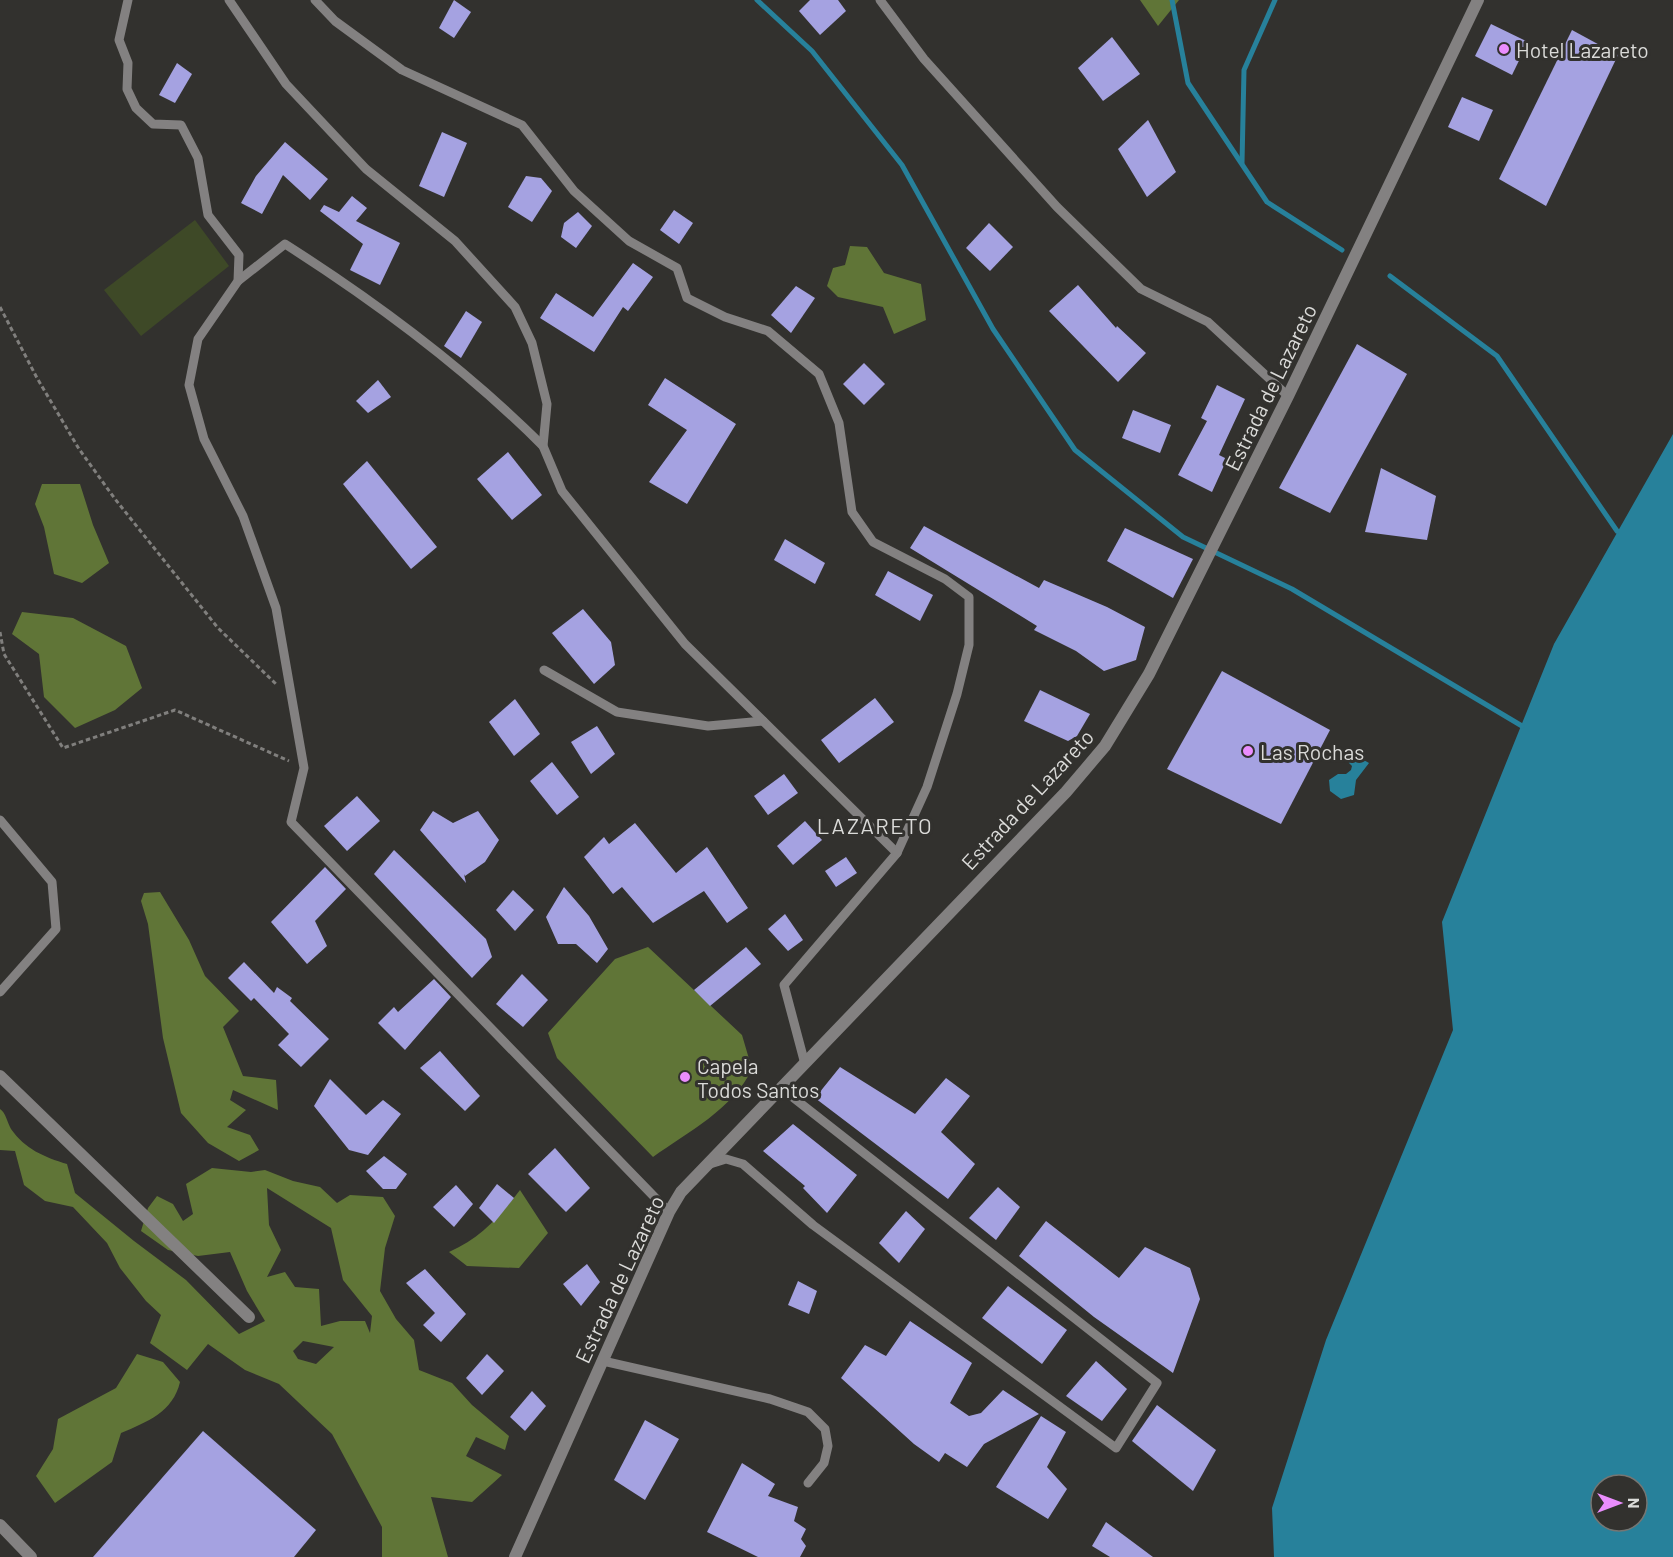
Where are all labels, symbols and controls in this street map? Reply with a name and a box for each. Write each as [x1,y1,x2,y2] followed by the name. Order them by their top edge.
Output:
[1516,37,1649,62] place label: Hotel Lazareto
[1497,42,1511,56] marker: Hotel Lazareto
[1219,300,1321,474] street label: Estrada de Lazareto
[956,724,1098,874] street label: Estrada de Lazareto
[1260,739,1364,764] place label: Las Rochas
[1241,744,1255,758] marker: Las Rochas
[817,812,933,838] district label: LAZARETO
[697,1053,819,1102] place label: Capela Todos Santos
[678,1070,692,1084] marker: Capela Todos Santos
[569,1191,669,1367] street label: Estrada de Lazareto
[1589,1473,1649,1533] north arrow
[1625,1498,1644,1508] text: N

